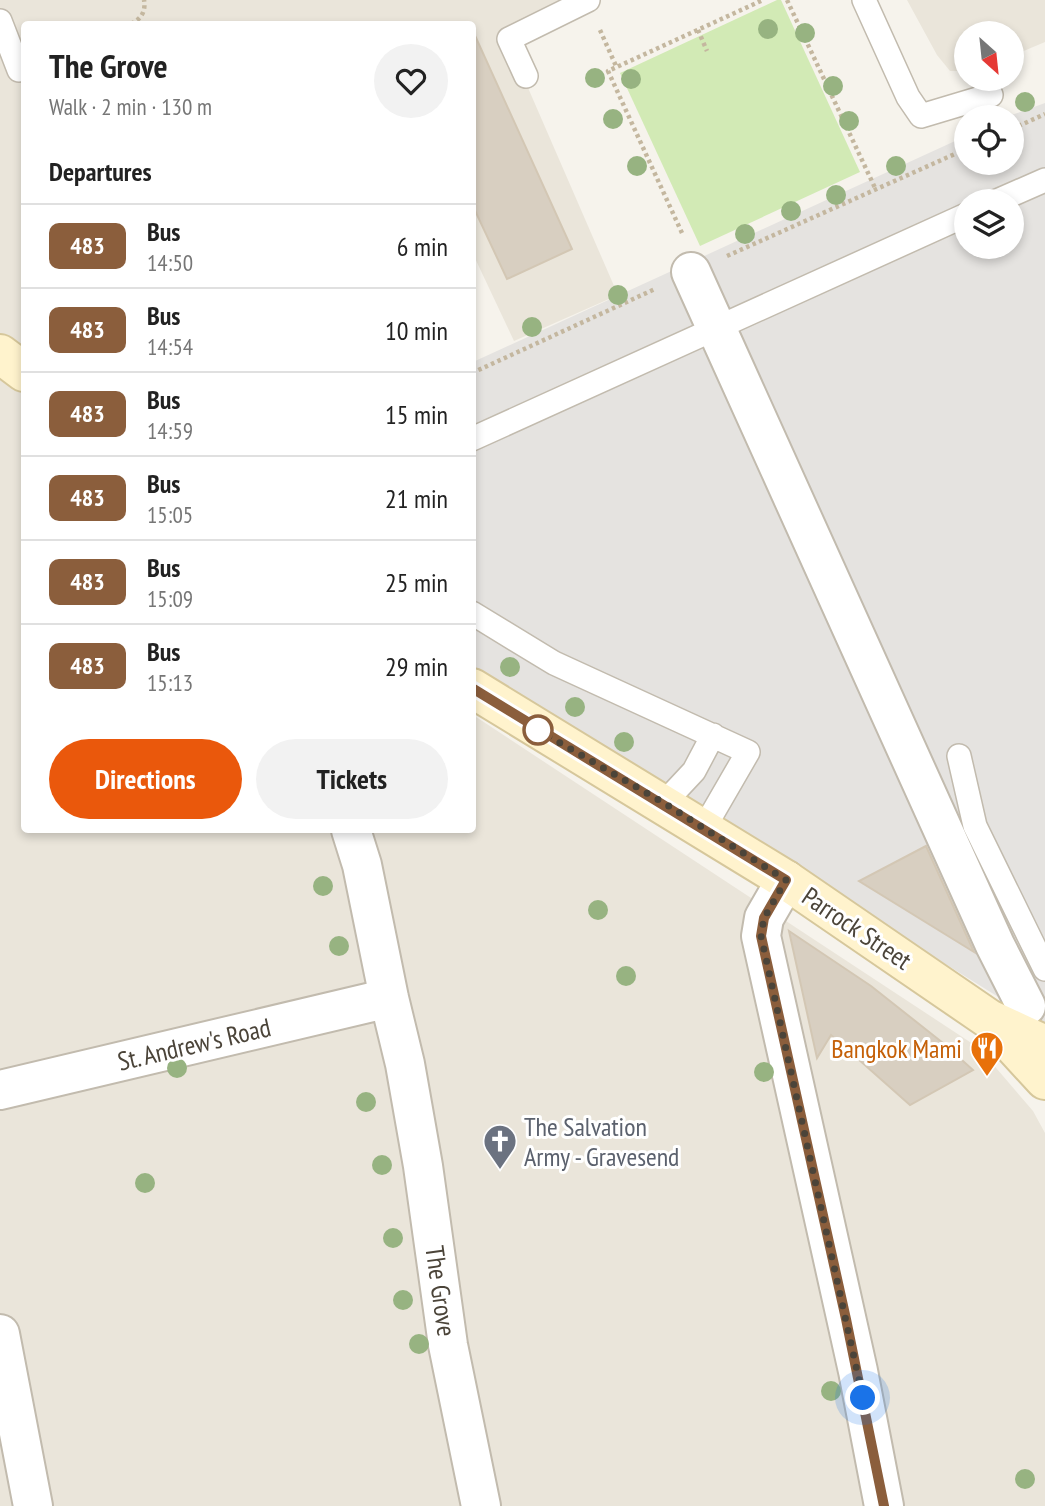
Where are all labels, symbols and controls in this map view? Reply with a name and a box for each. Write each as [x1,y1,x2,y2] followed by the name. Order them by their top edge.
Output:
[954,21,1024,91] north arrow
[954,21,1024,259] map controls
[49,44,168,87] text: The Grove
[374,44,448,118] button: heart
[49,92,212,121] text: Walk · 2 min · 130 m
[954,105,1024,175] button: locate
[49,155,152,188] text: Departures
[954,189,1024,259] button: layers
[147,215,180,248] text: Bus
[70,230,105,261] text: 483
[397,230,448,263] text: 6 min
[147,248,193,277] text: 14:50
[147,299,180,332] text: Bus
[70,314,105,345] text: 483
[385,314,448,347] text: 10 min
[147,332,193,361] text: 14:54
[147,383,180,416] text: Bus
[70,398,105,429] text: 483
[385,398,448,431] text: 15 min
[147,416,193,445] text: 14:59
[147,467,180,500] text: Bus
[70,482,105,513] text: 483
[385,482,448,515] text: 21 min
[147,500,193,529] text: 15:05
[147,551,180,584] text: Bus
[70,566,105,597] text: 483
[385,566,448,599] text: 25 min
[147,584,193,613] text: 15:09
[147,635,180,668] text: Bus
[70,650,105,681] text: 483
[385,650,448,683] text: 29 min
[147,668,193,697] text: 15:13
[523,715,553,745] unlabelled marker
[49,739,242,819] button: Directions
[256,739,448,819] button: Tickets
[796,879,918,977] street label: Parrock Street
[114,1010,274,1078] street label: St. Andrew's Road
[968,1029,1006,1078] restaurant icon: Bangkok Mami
[831,1032,962,1065] place label: Bangkok Mami
[524,1110,679,1173] place label: The Salvation Army - Gravesend
[481,1122,519,1171] church icon: The Salvation Army - Gravesend
[418,1244,464,1338] street label: The Grove
[845,1380,880,1415] your location

